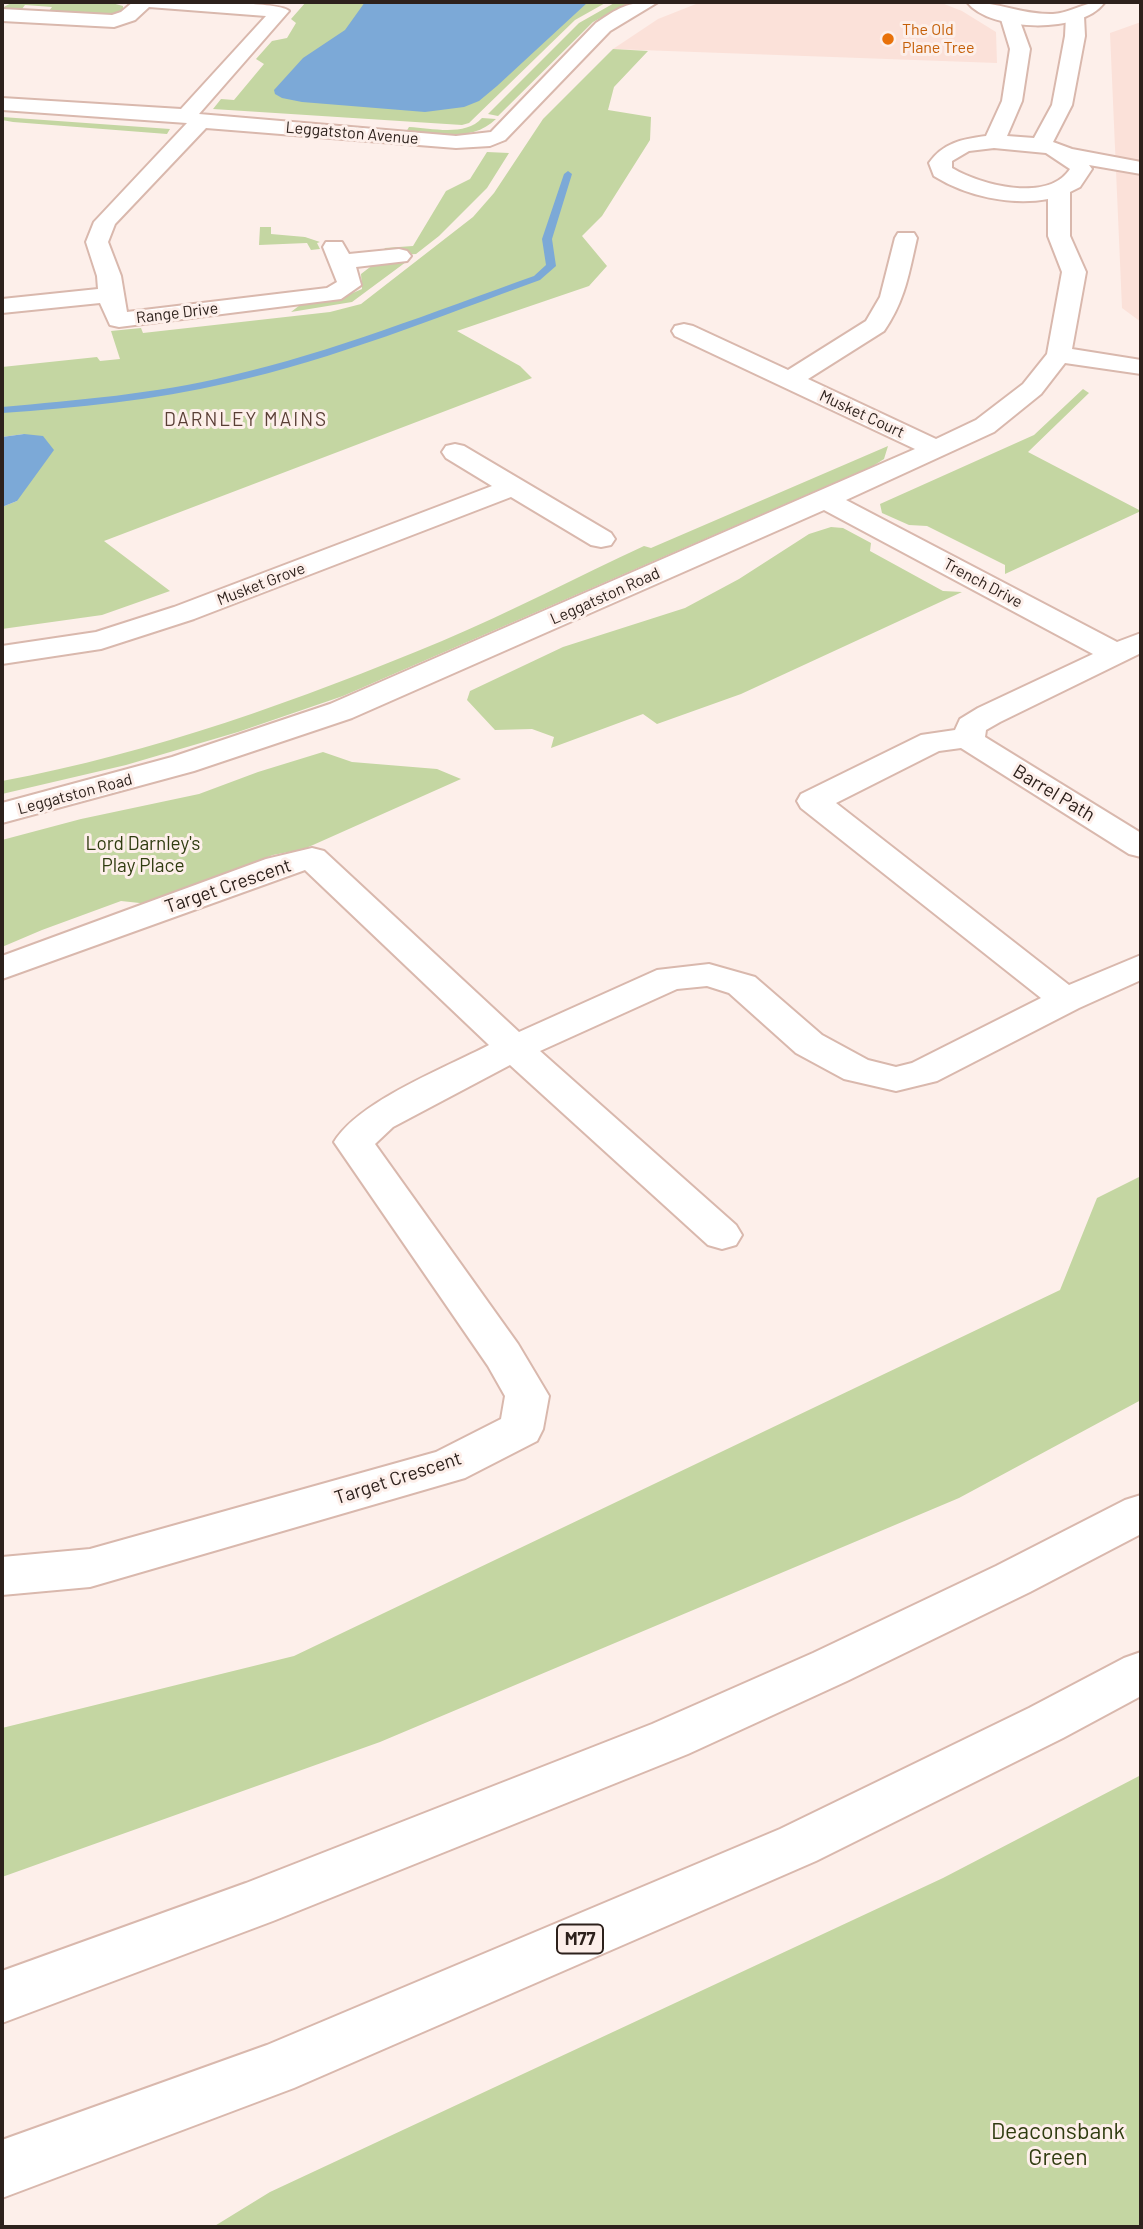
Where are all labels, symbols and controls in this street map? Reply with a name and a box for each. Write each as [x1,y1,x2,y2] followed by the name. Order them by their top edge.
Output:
[902,20,975,58] place label: The Old Plane Tree
[880,31,896,47] marker: The Old Plane Tree
[285,118,419,148] street label: Leggatston Avenue
[135,298,219,328] street label: Range Drive
[816,386,908,442] street label: Musket Court
[166,409,326,431] district label: DARNLEY MAINS
[940,554,1026,612] street label: Trench Drive
[214,558,308,610] street label: Musket Grove
[547,563,663,629] street label: Leggatston Road
[1009,760,1099,826] street label: Barrel Path
[16,769,134,819] street label: Leggatston Road
[86,833,200,877] park label: Lord Darnley's Play Place
[162,854,294,918] street label: Target Crescent
[332,1447,464,1509] street label: Target Crescent
[557,1924,603,1954] road number: M77
[991,2117,1125,2171] park label: Deaconsbank Green

